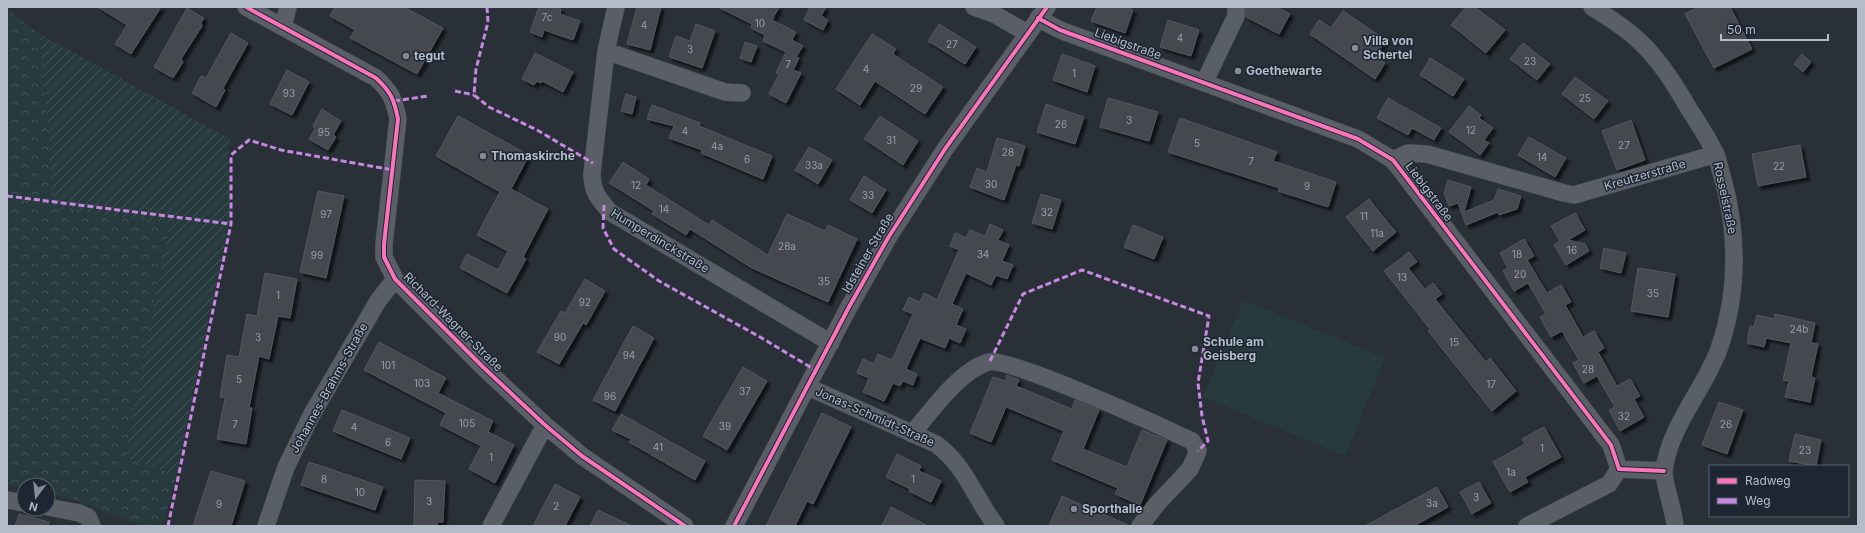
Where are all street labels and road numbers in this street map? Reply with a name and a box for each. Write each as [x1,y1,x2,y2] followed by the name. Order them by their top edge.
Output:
[1093,24,1164,63] street label: Liebigstraße
[1602,156,1687,193] street label: Kreutzerstraße
[1402,159,1457,224] street label: Liebigstraße
[1711,161,1740,235] street label: Rosselstraße
[608,205,712,276] street label: Humperdinckstraße
[839,210,897,295] street label: Idsteiner Straße
[401,269,506,374] street label: Richard-Wagner-Straße
[286,320,371,456] street label: Johannes-Brahms-Straße
[813,383,937,450] street label: Jonas-Schmidt-Straße

